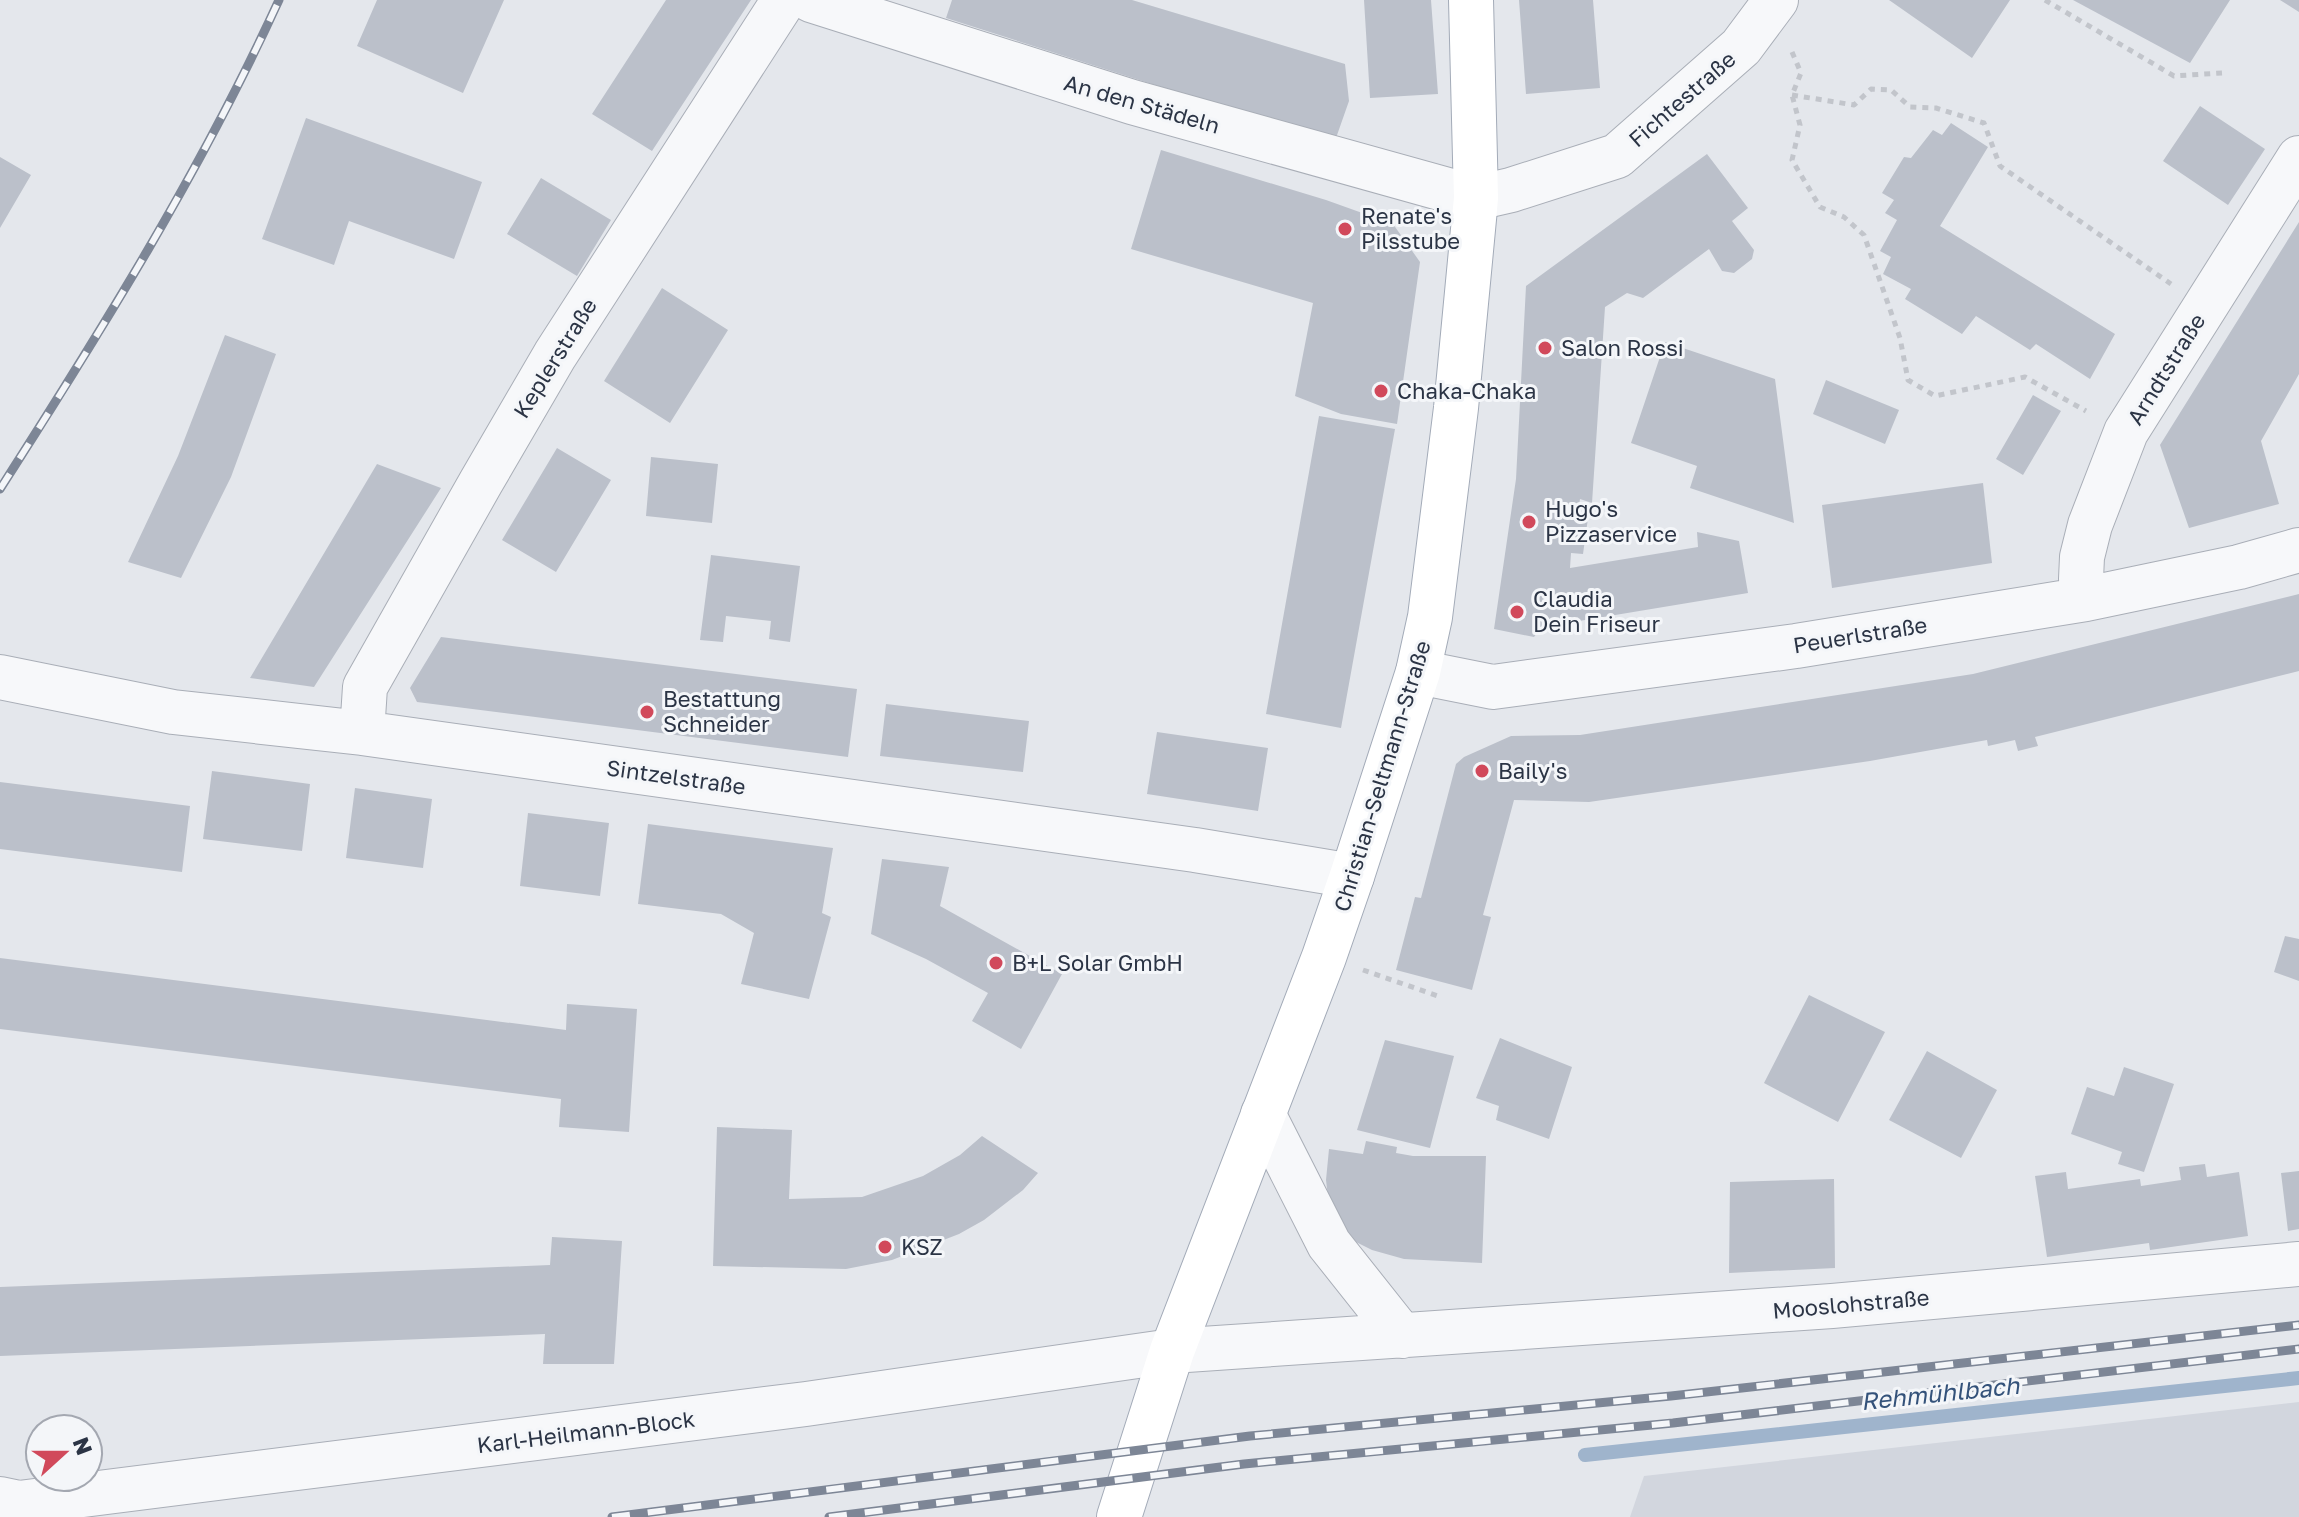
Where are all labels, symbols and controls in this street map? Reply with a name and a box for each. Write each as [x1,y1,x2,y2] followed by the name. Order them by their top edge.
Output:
[1623,45,1741,152] street label: Fichtestraße
[1061,68,1223,139] street label: An den Städeln
[1361,202,1460,254] place label: Renate's Pilsstube
[1336,220,1354,238] marker: Renate's Pilsstube
[507,293,602,423] street label: Keplerstraße
[2121,308,2210,429] street label: Arndtstraße
[1561,334,1684,361] place label: Salon Rossi
[1536,339,1554,357] marker: Salon Rossi
[1397,377,1536,404] place label: Chaka-Chaka
[1372,382,1390,400] marker: Chaka-Chaka
[1545,495,1677,547] place label: Hugo's Pizzaservice
[1520,513,1538,531] marker: Hugo's Pizzaservice
[1533,585,1660,637] place label: Claudia Dein Friseur
[1508,603,1526,621] marker: Claudia Dein Friseur
[1791,611,1929,658] street label: Peuerlstraße
[1327,637,1436,915] street label: Christian-Seltmann-Straße
[663,685,781,737] place label: Bestattung Schneider
[638,703,656,721] marker: Bestattung Schneider
[605,753,747,800] street label: Sintzelstraße
[1498,757,1567,784] place label: Baily's
[1473,762,1491,780] marker: Baily's
[1012,949,1183,976] place label: B+L Solar GmbH
[987,954,1005,972] marker: B+L Solar GmbH
[901,1233,943,1260] place label: KSZ
[876,1238,894,1256] marker: KSZ
[1771,1283,1930,1324] street label: Mooslohstraße
[1859,1370,2022,1415] water label: Rehmühlbach
[475,1405,696,1458] street label: Karl-Heilmann-Block
[24,1413,104,1493] north arrow
[68,1433,99,1458] text: N

